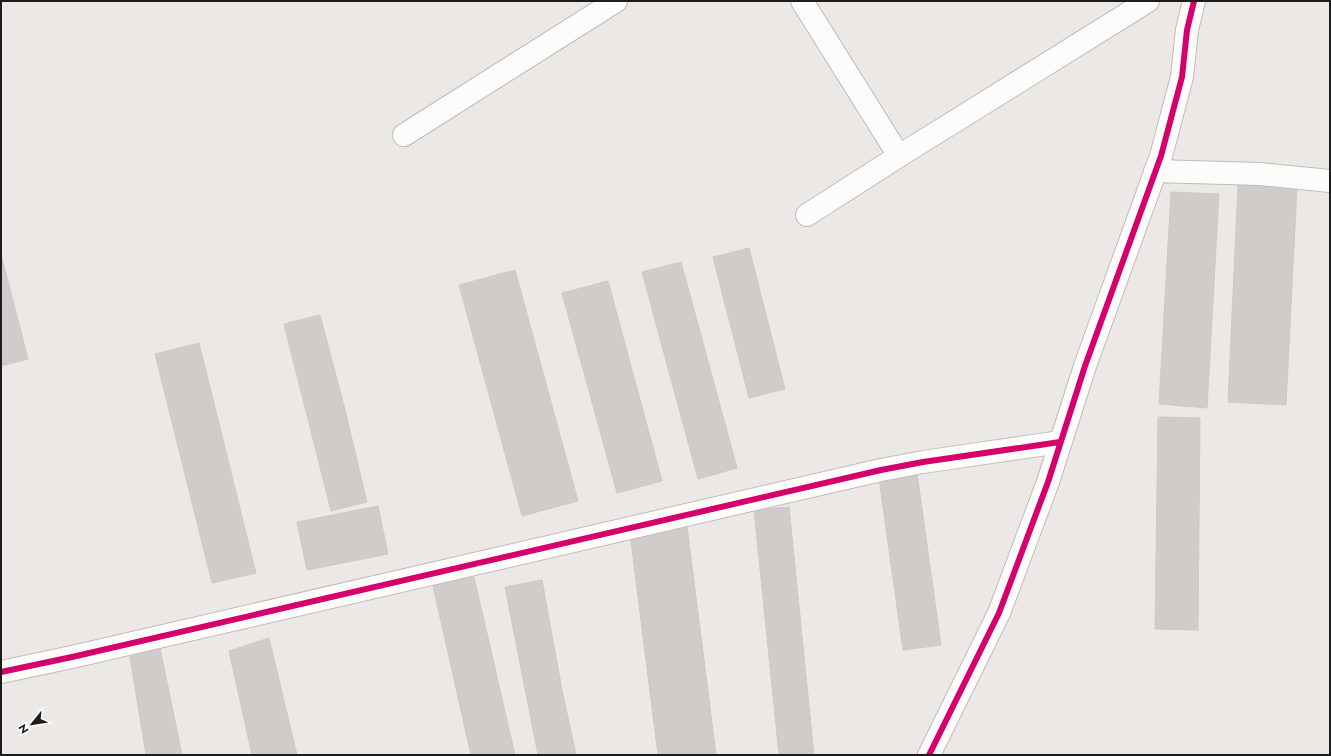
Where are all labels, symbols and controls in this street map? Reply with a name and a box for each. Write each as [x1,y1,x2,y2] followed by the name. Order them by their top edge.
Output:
[12,704,52,744] north arrow
[14,721,32,737] text: N

